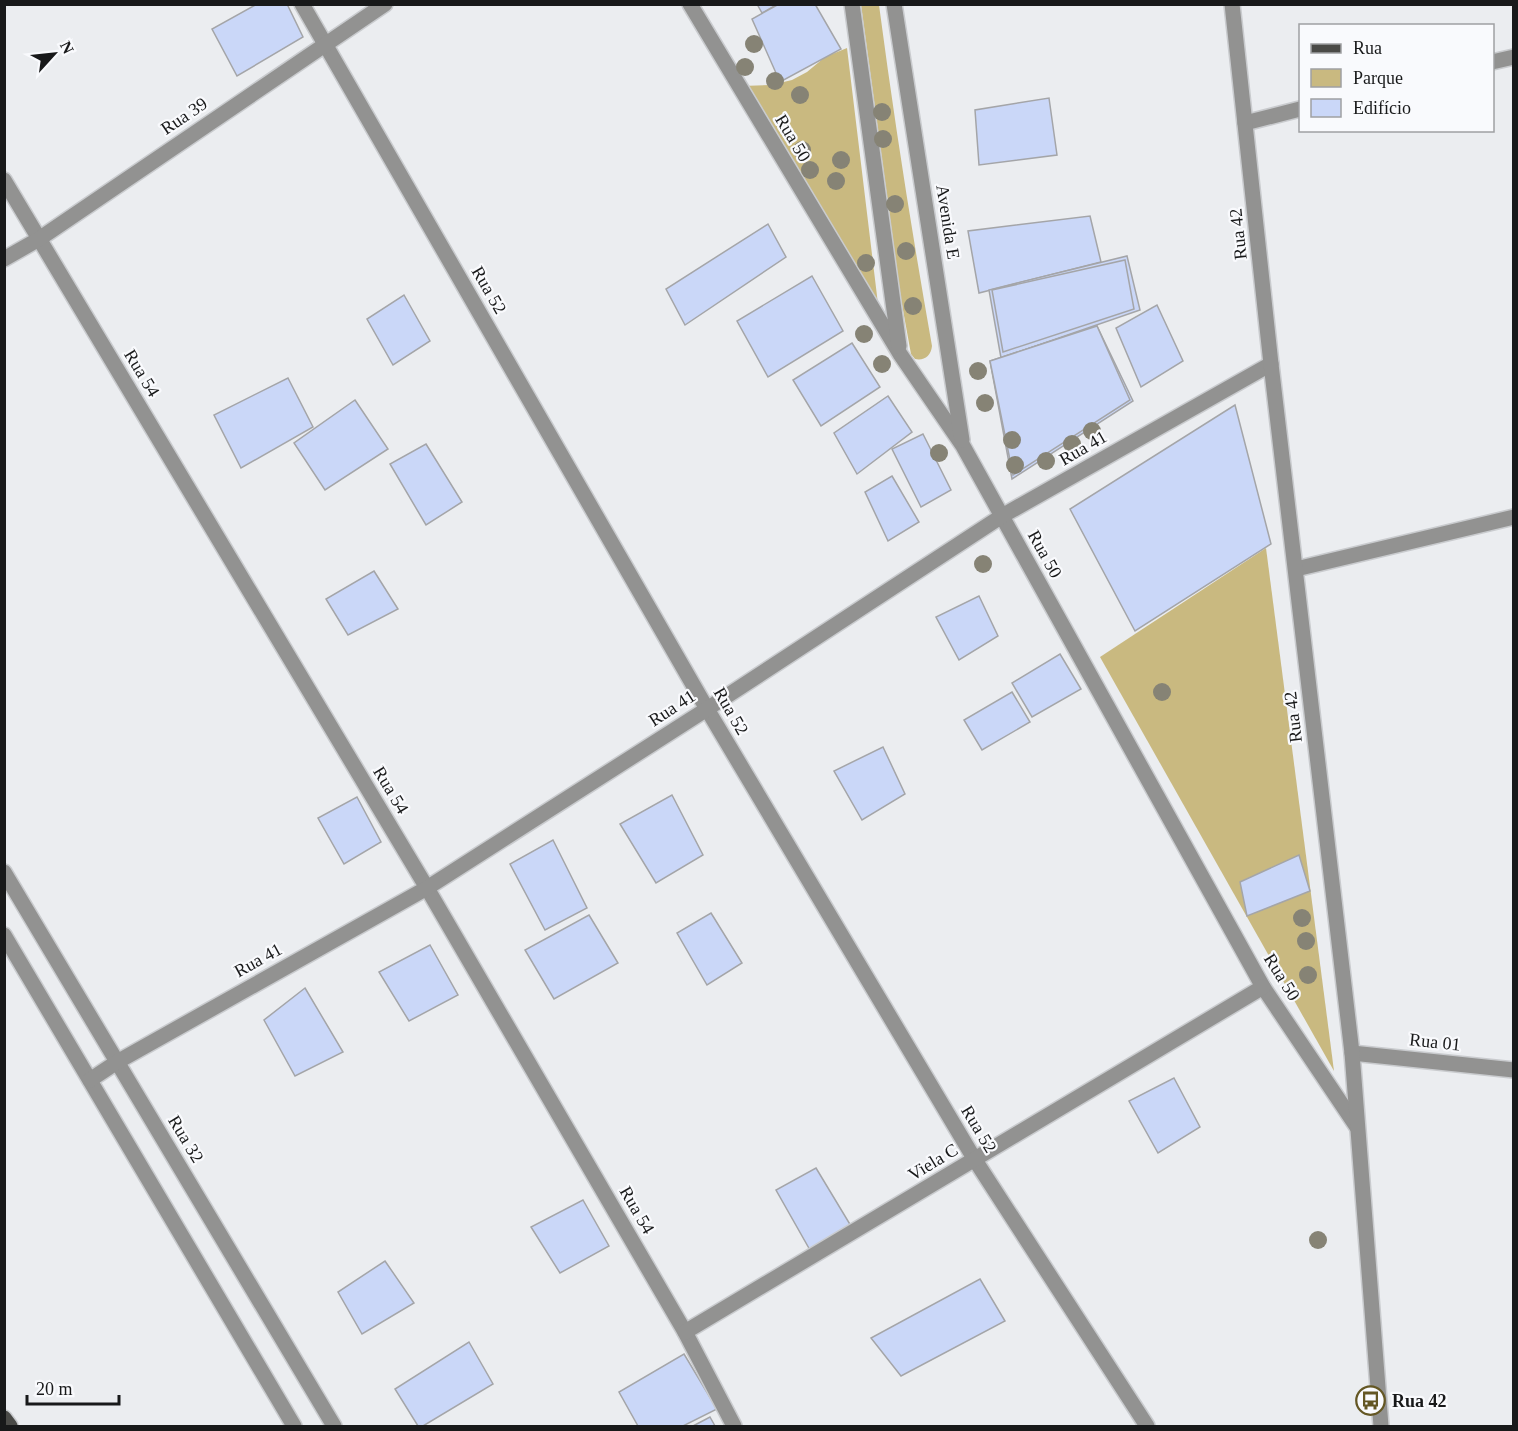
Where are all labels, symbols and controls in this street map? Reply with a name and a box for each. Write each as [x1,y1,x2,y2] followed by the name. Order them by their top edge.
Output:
[24,24,84,84] north arrow
[1299,24,1494,132] legend
[57,38,77,57] text: N
[1353,38,1382,58] text: Rua
[1353,68,1403,88] text: Parque
[157,93,211,139] street label: Rua 39
[1353,98,1411,118] text: Edifício
[771,111,815,165] street label: Rua 50
[932,183,964,261] street label: Avenida E
[1225,207,1251,261] street label: Rua 42
[467,263,511,317] street label: Rua 52
[120,346,164,400] street label: Rua 54
[1056,426,1110,470] street label: Rua 41
[1024,527,1066,581] street label: Rua 50
[709,684,753,738] street label: Rua 52
[645,686,699,730] street label: Rua 41
[1280,690,1306,744] street label: Rua 42
[369,763,413,817] street label: Rua 54
[231,939,285,981] street label: Rua 41
[1260,950,1304,1004] street label: Rua 50
[1408,1029,1462,1055] street label: Rua 01
[957,1102,1001,1156] street label: Rua 52
[164,1112,208,1166] street label: Rua 32
[905,1139,961,1185] street label: Viela C
[615,1183,659,1237] street label: Rua 54
[27,1368,118,1406] scale bar
[36,1379,73,1399] text: 20 m
[1355,1385,1387,1417] bus stop icon: Rua 42
[1392,1391,1447,1411] place label: Rua 42

